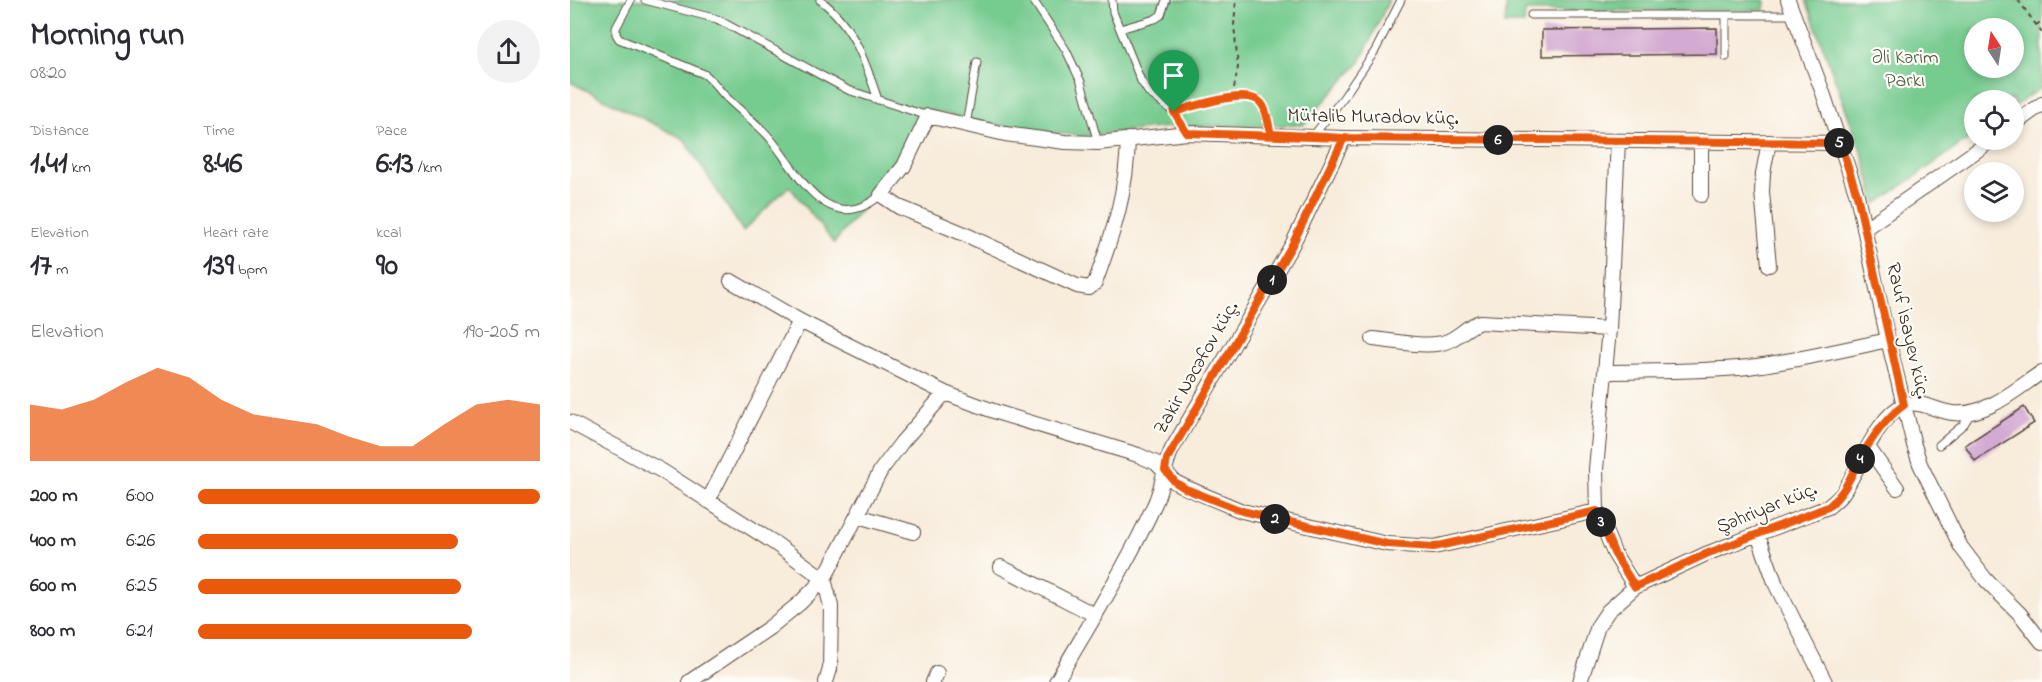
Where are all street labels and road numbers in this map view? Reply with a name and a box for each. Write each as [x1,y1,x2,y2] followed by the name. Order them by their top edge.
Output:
[1287,102,1459,134] street label: Mütalib Muradov küç.
[1877,260,1937,402] street label: Rauf İsayev küç.
[1147,296,1247,440] street label: Zakir Nəcəfov küç.
[1712,476,1822,542] street label: Şəhriyar küç.

